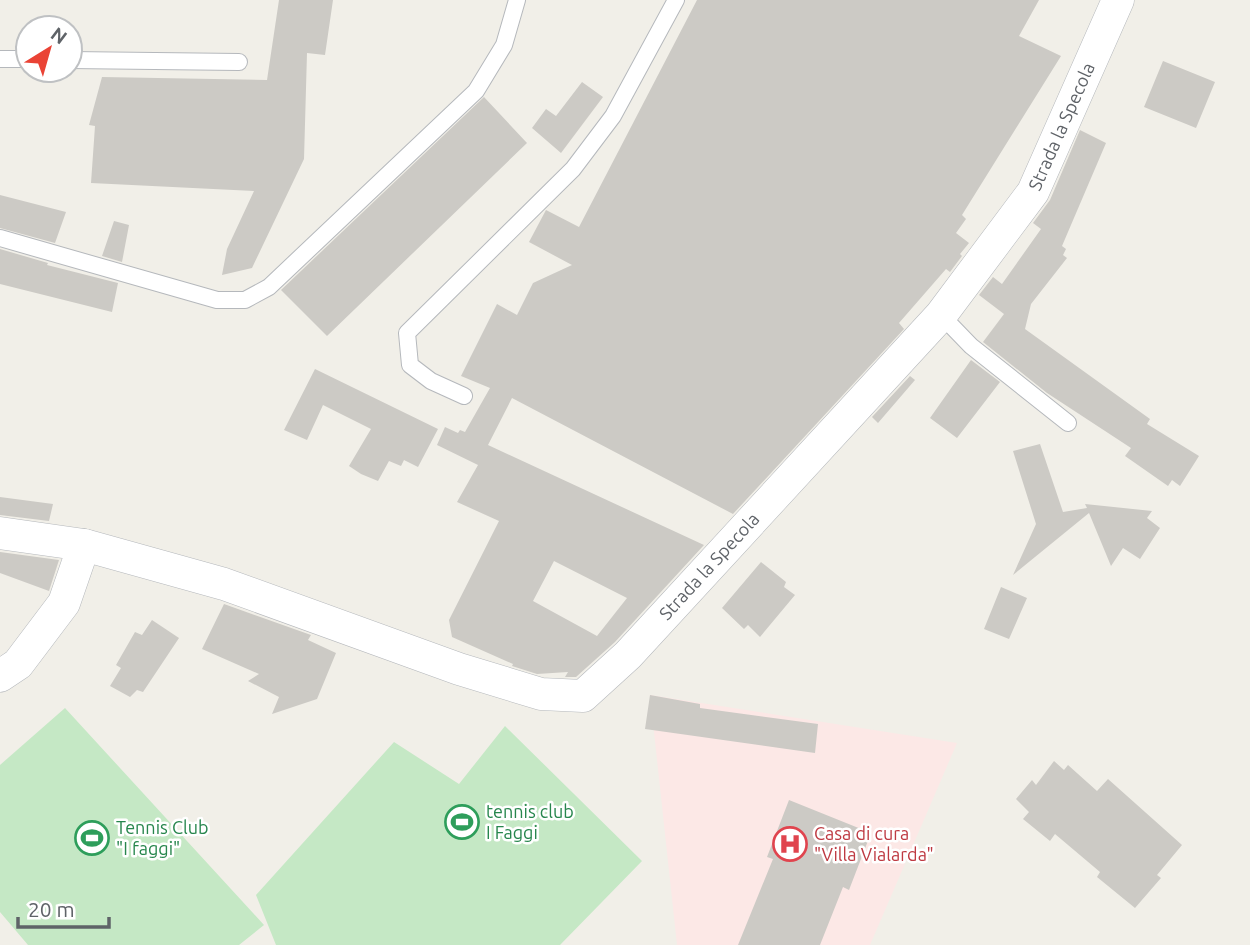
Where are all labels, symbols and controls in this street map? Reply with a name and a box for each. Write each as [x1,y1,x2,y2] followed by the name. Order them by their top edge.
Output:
[14,14,84,84] north arrow
[47,22,72,48] text: N
[1024,59,1098,193] street label: Strada la Specola
[655,508,763,623] street label: Strada la Specola
[486,801,574,842] place label: tennis club I Faggi
[443,803,481,841] sports icon: tennis club I Faggi
[116,817,209,858] place label: Tennis Club "I faggi"
[73,819,111,857] sports icon: Tennis Club "I faggi"
[814,823,934,864] place label: Casa di cura "Villa Vialarda"
[771,825,809,863] hospital icon: Casa di cura "Villa Vialarda"
[18,886,108,930] scale bar
[28,897,75,921] text: 20 m

